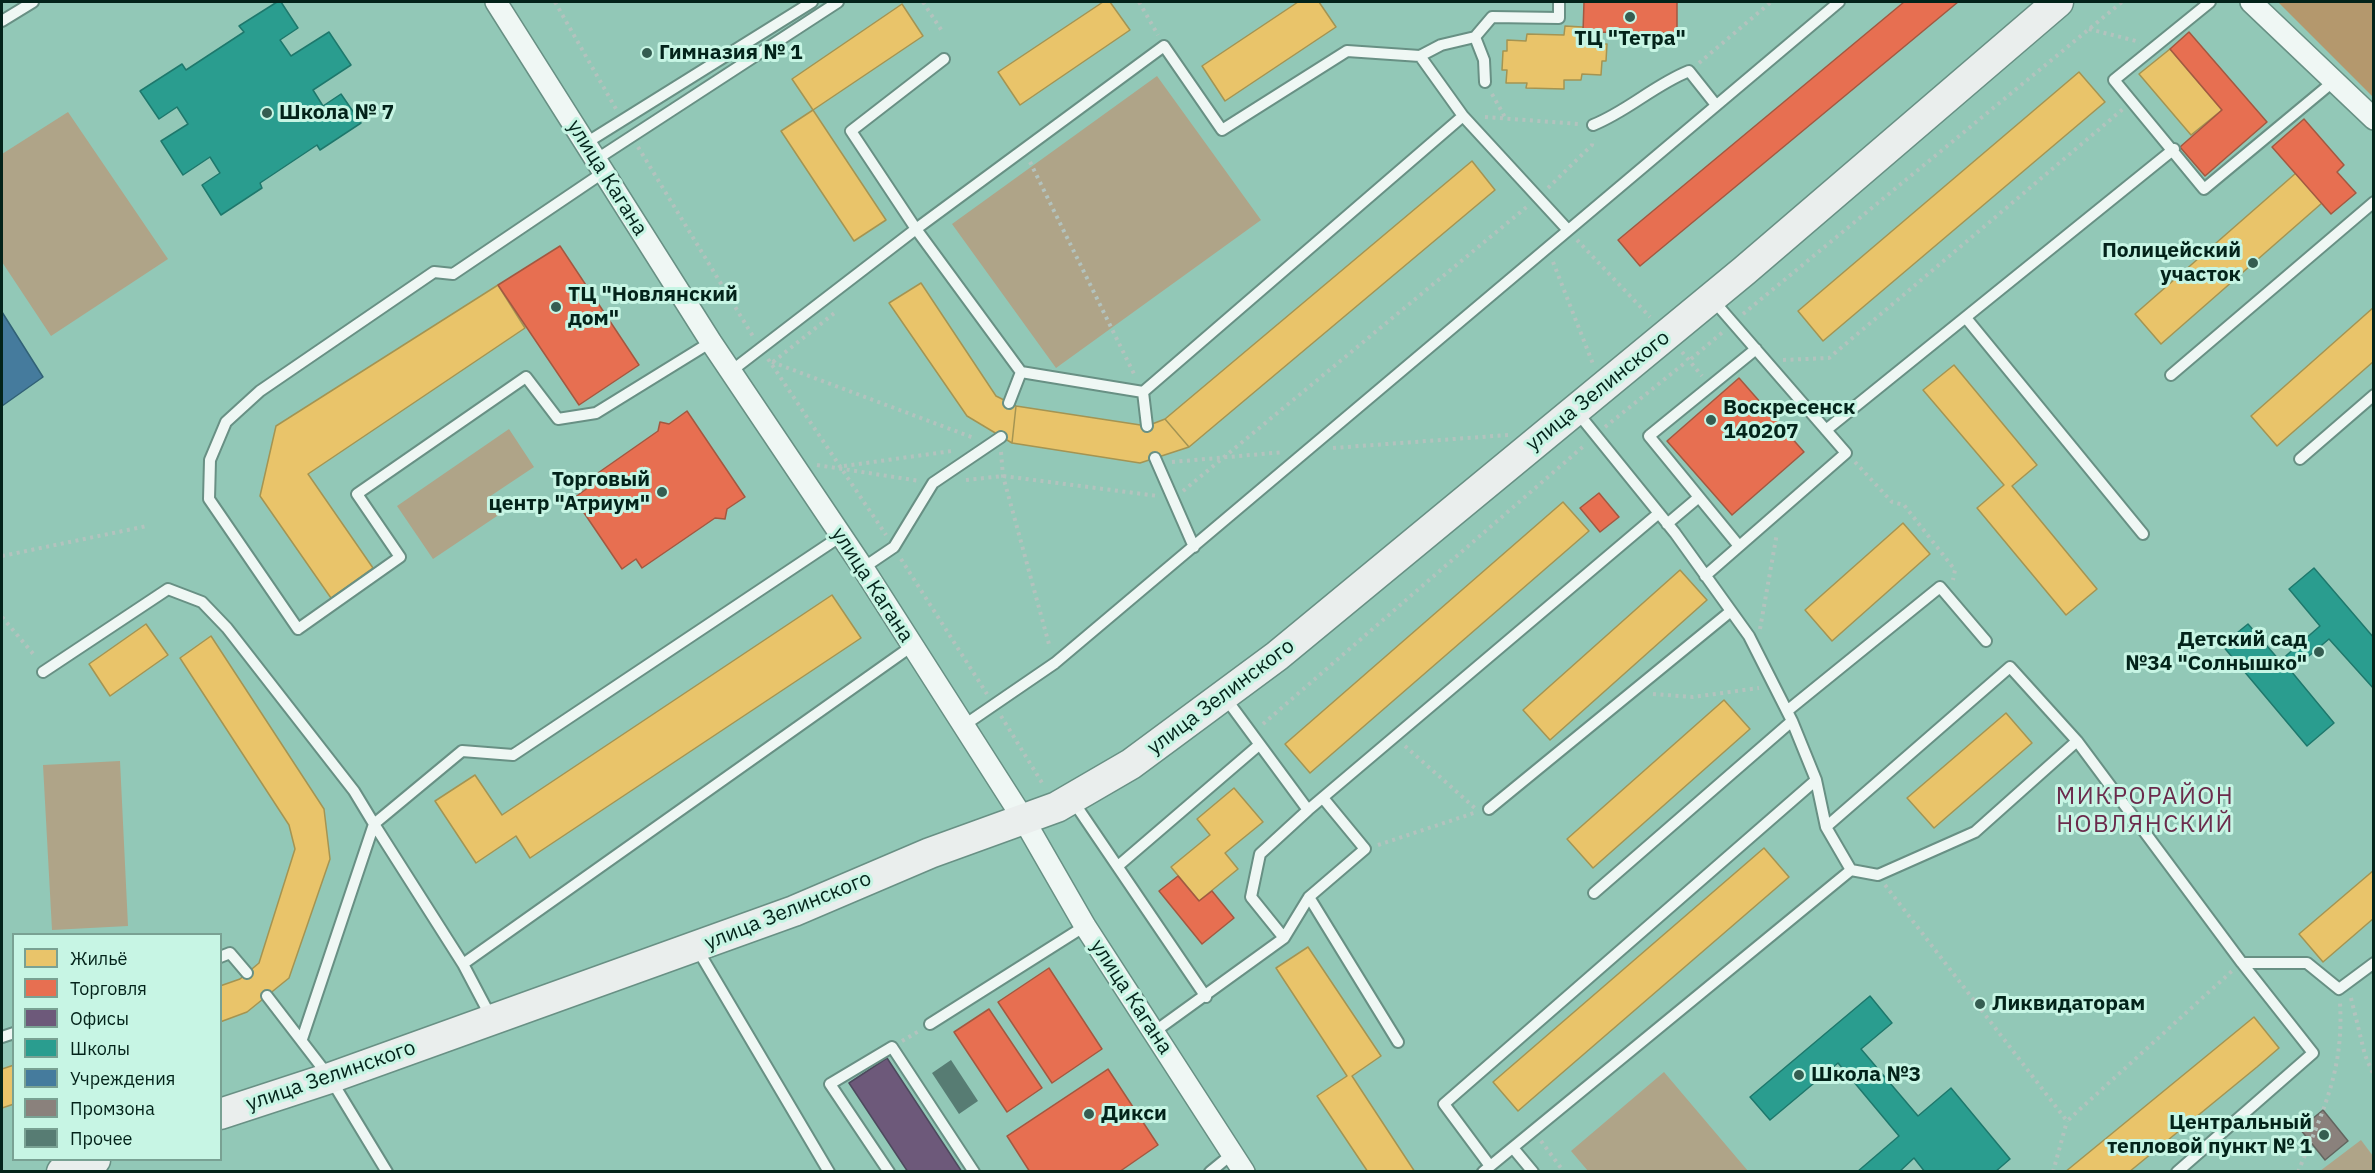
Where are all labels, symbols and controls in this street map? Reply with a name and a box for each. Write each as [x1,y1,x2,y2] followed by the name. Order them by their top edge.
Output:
[1623,10,1637,24] marker: ТЦ "Тетра"
[1574,26,1686,52] place label: ТЦ "Тетра"
[659,40,803,66] place label: Гимназия № 1
[640,46,654,60] marker: Гимназия № 1
[279,100,394,126] place label: Школа № 7
[260,106,274,120] marker: Школа № 7
[561,115,653,241] street label: улица Кагана
[2102,238,2241,288] place label: Полицейский участок
[2246,256,2260,270] marker: Полицейский участок
[568,282,738,332] place label: ТЦ "Новлянский дом"
[549,300,563,314] marker: ТЦ "Новлянский дом"
[1521,325,1675,457] street label: улица Зелинского
[1723,395,1855,445] place label: Воскресенск 140207
[1704,413,1718,427] marker: Воскресенск 140207
[488,467,650,517] place label: Торговый центр "Атриум"
[655,485,669,499] marker: Торговый центр "Атриум"
[826,523,918,647] street label: улица Кагана
[2125,627,2307,677] place label: Детский сад №34 "Солнышко"
[1142,633,1300,761] street label: улица Зелинского
[2312,645,2326,659] marker: Детский сад №34 "Солнышко"
[2056,783,2234,839] district label: МИКРОРАЙОН НОВЛЯНСКИЙ
[701,866,875,956] street label: улица Зелинского
[12,933,222,1161] legend
[1085,935,1177,1059] street label: улица Кагана
[70,947,127,970] text: Жильё
[70,977,147,1000] text: Торговля
[1992,991,2145,1017] place label: Ликвидаторам
[1973,997,1987,1011] marker: Ликвидаторам
[70,1007,129,1030] text: Офисы
[243,1035,419,1117] street label: улица Зелинского
[70,1037,130,1060] text: Школы
[1811,1062,1921,1088] place label: Школа №3
[70,1067,175,1090] text: Учреждения
[1792,1068,1806,1082] marker: Школа №3
[70,1097,155,1120] text: Промзона
[1101,1101,1167,1127] place label: Дикси
[1082,1107,1096,1121] marker: Дикси
[2107,1110,2312,1160] place label: Центральный тепловой пункт № 1
[70,1127,132,1150] text: Прочее
[2317,1128,2331,1142] marker: Центральный тепловой пункт № 1

